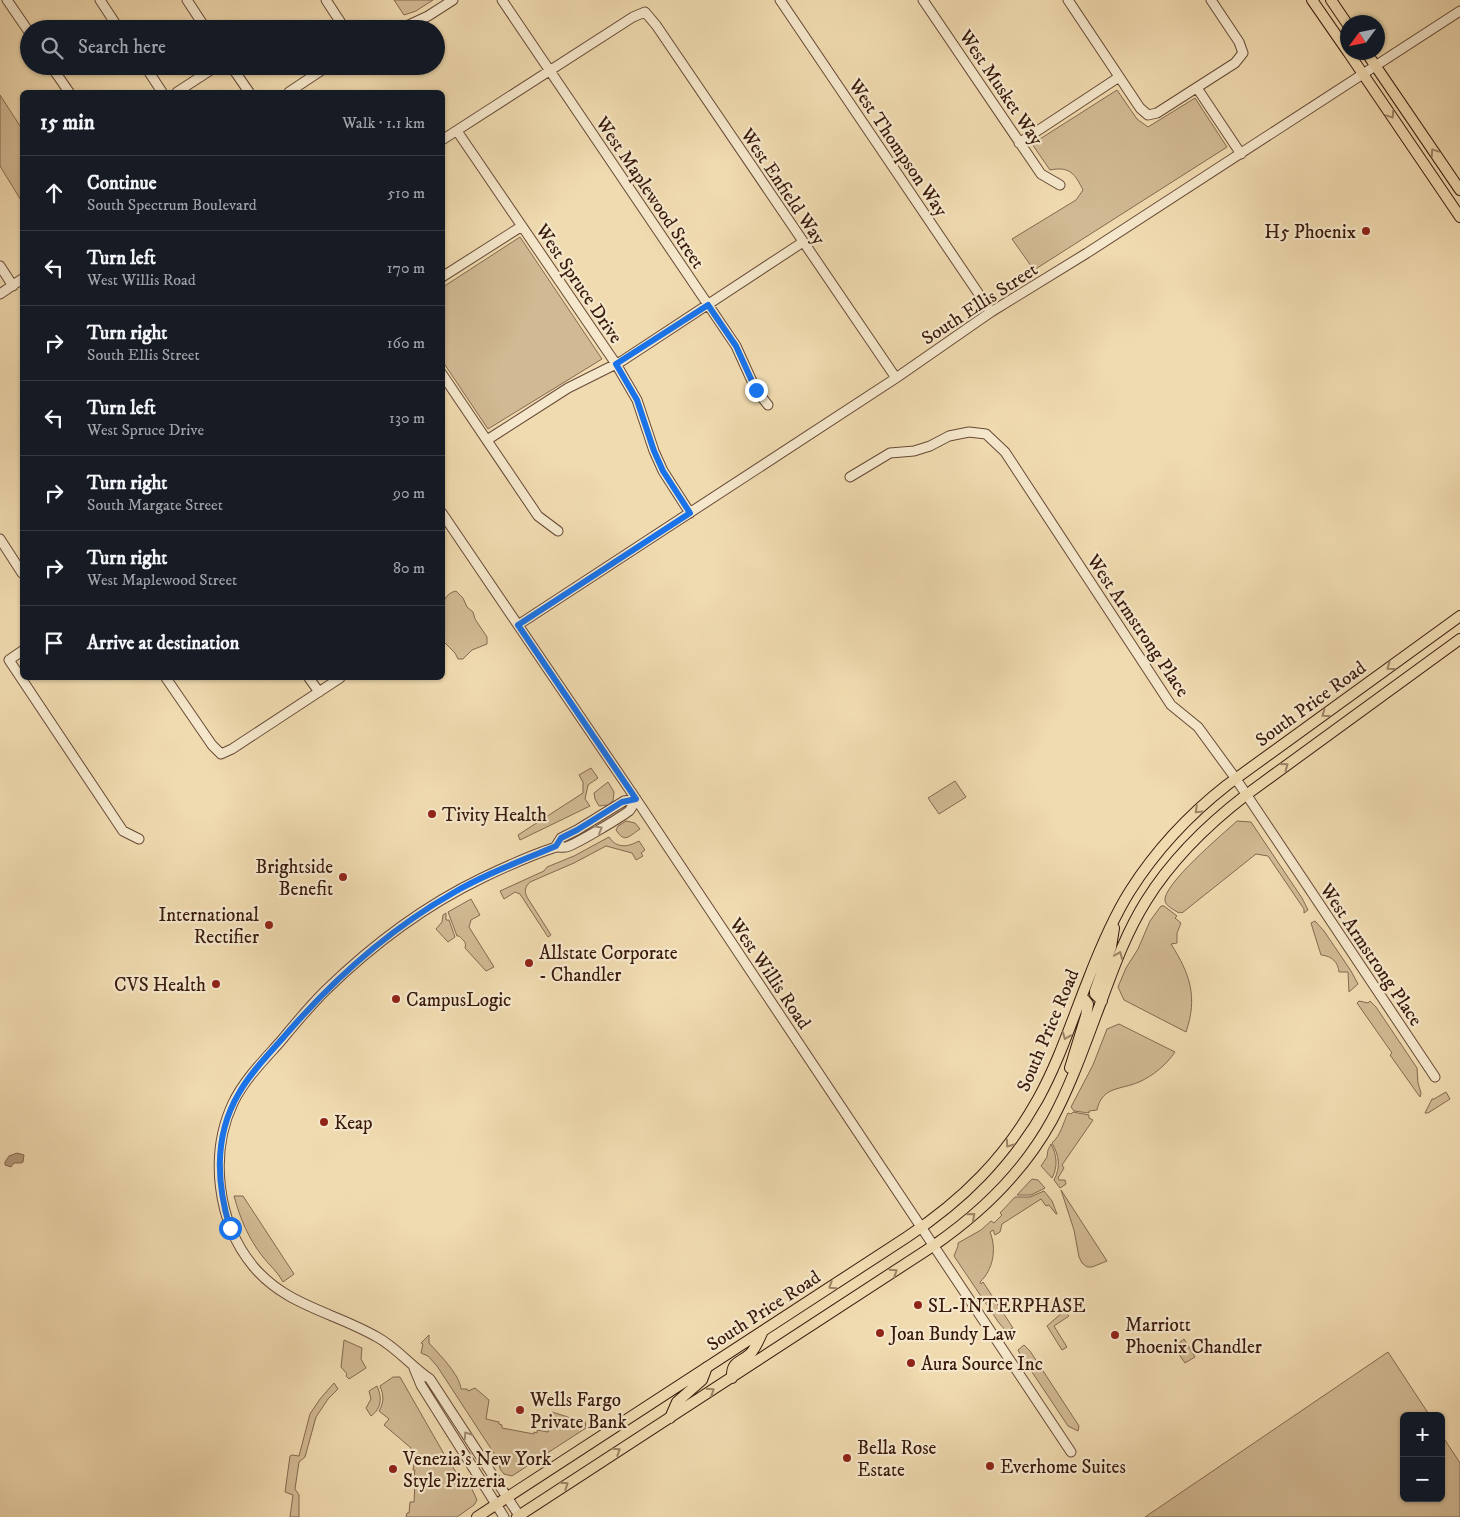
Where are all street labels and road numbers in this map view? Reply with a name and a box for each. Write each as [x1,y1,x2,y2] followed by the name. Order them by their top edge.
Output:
[953,25,1048,151] street label: West Musket Way
[843,74,953,222] street label: West Thompson Way
[590,112,709,273] street label: West Maplewood Street
[735,123,831,250] street label: West Enfield Way
[530,219,627,348] street label: West Spruce Drive
[918,258,1042,350] street label: South Ellis Street
[1081,549,1194,702] street label: West Armstrong Place
[1251,656,1371,752] street label: South Price Road
[1314,878,1427,1031] street label: West Armstrong Place
[724,913,816,1034] street label: West Willis Road
[1012,965,1085,1095] street label: South Price Road
[703,1266,825,1357] street label: South Price Road

